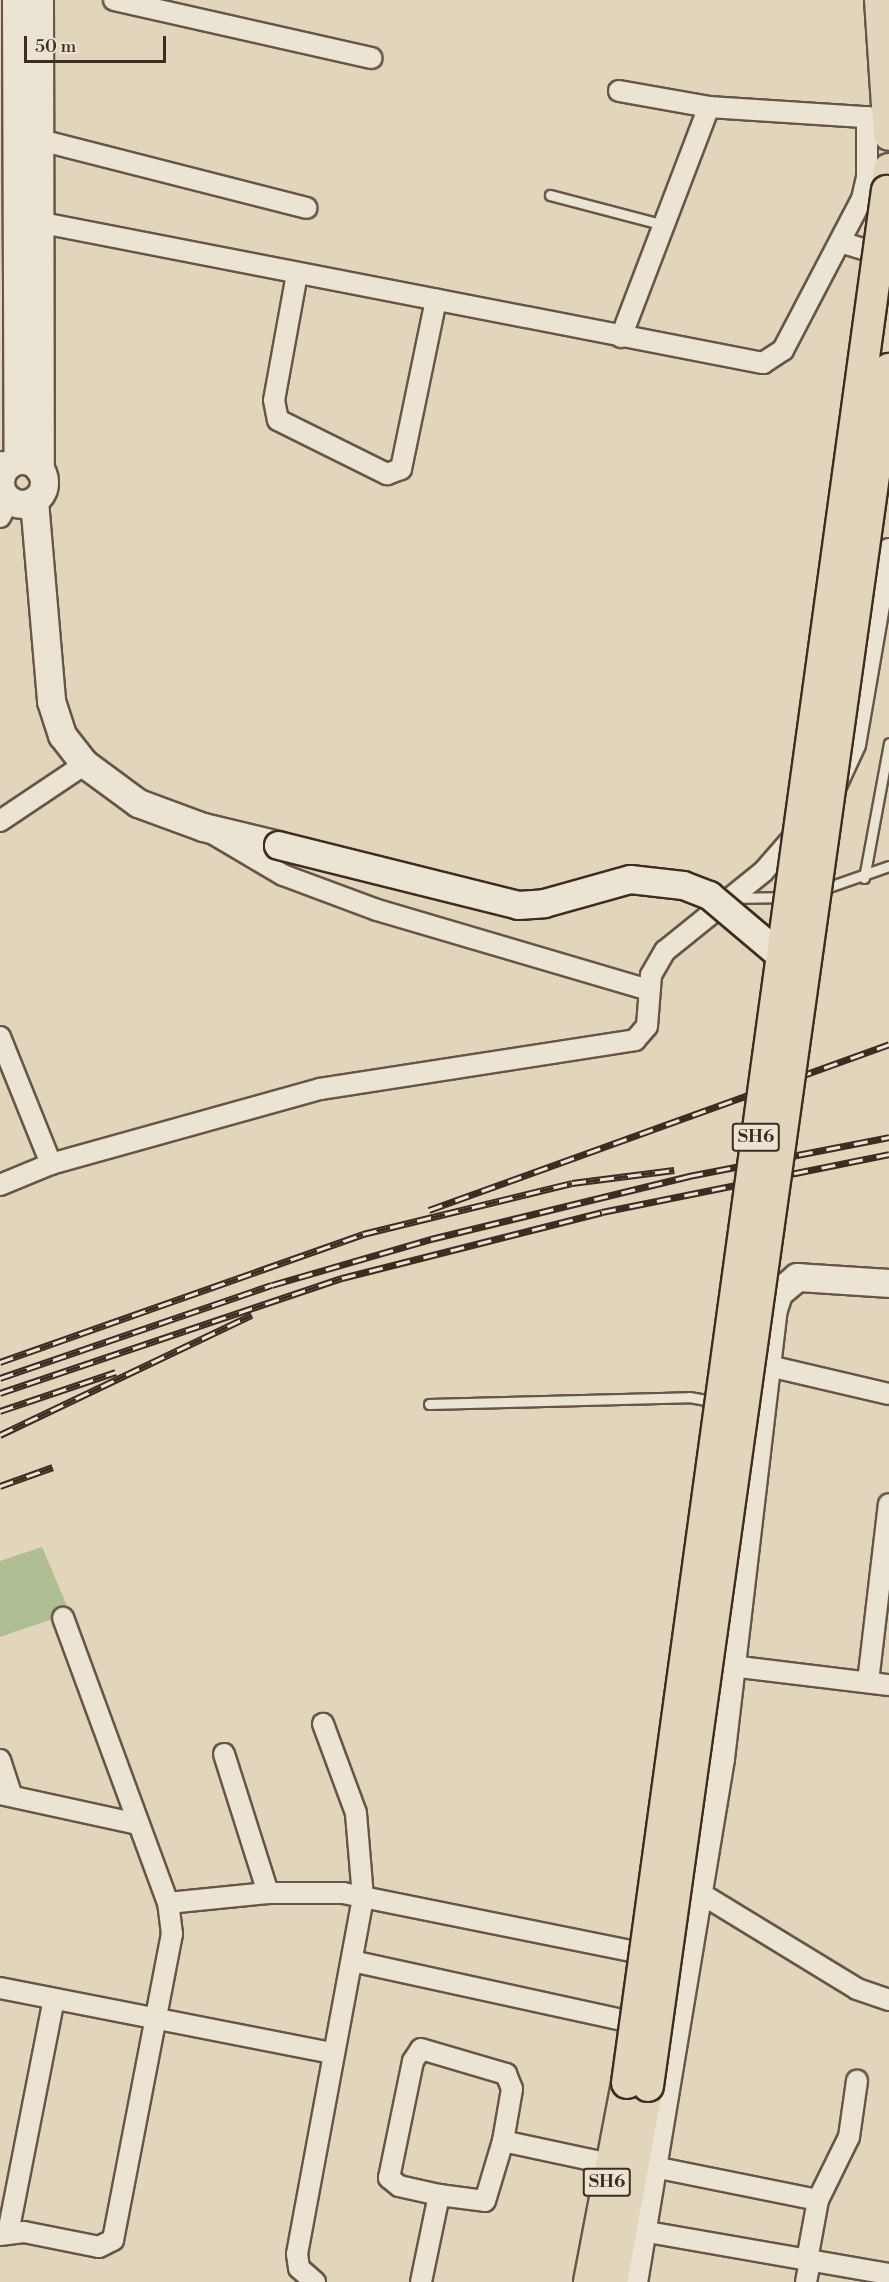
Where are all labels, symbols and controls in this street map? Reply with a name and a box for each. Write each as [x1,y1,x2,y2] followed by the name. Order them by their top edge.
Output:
[27,24,170,62] scale bar
[35,35,76,58] text: 50 m
[730,1122,782,1152] road number: SH6
[582,2167,632,2197] road number: SH6

